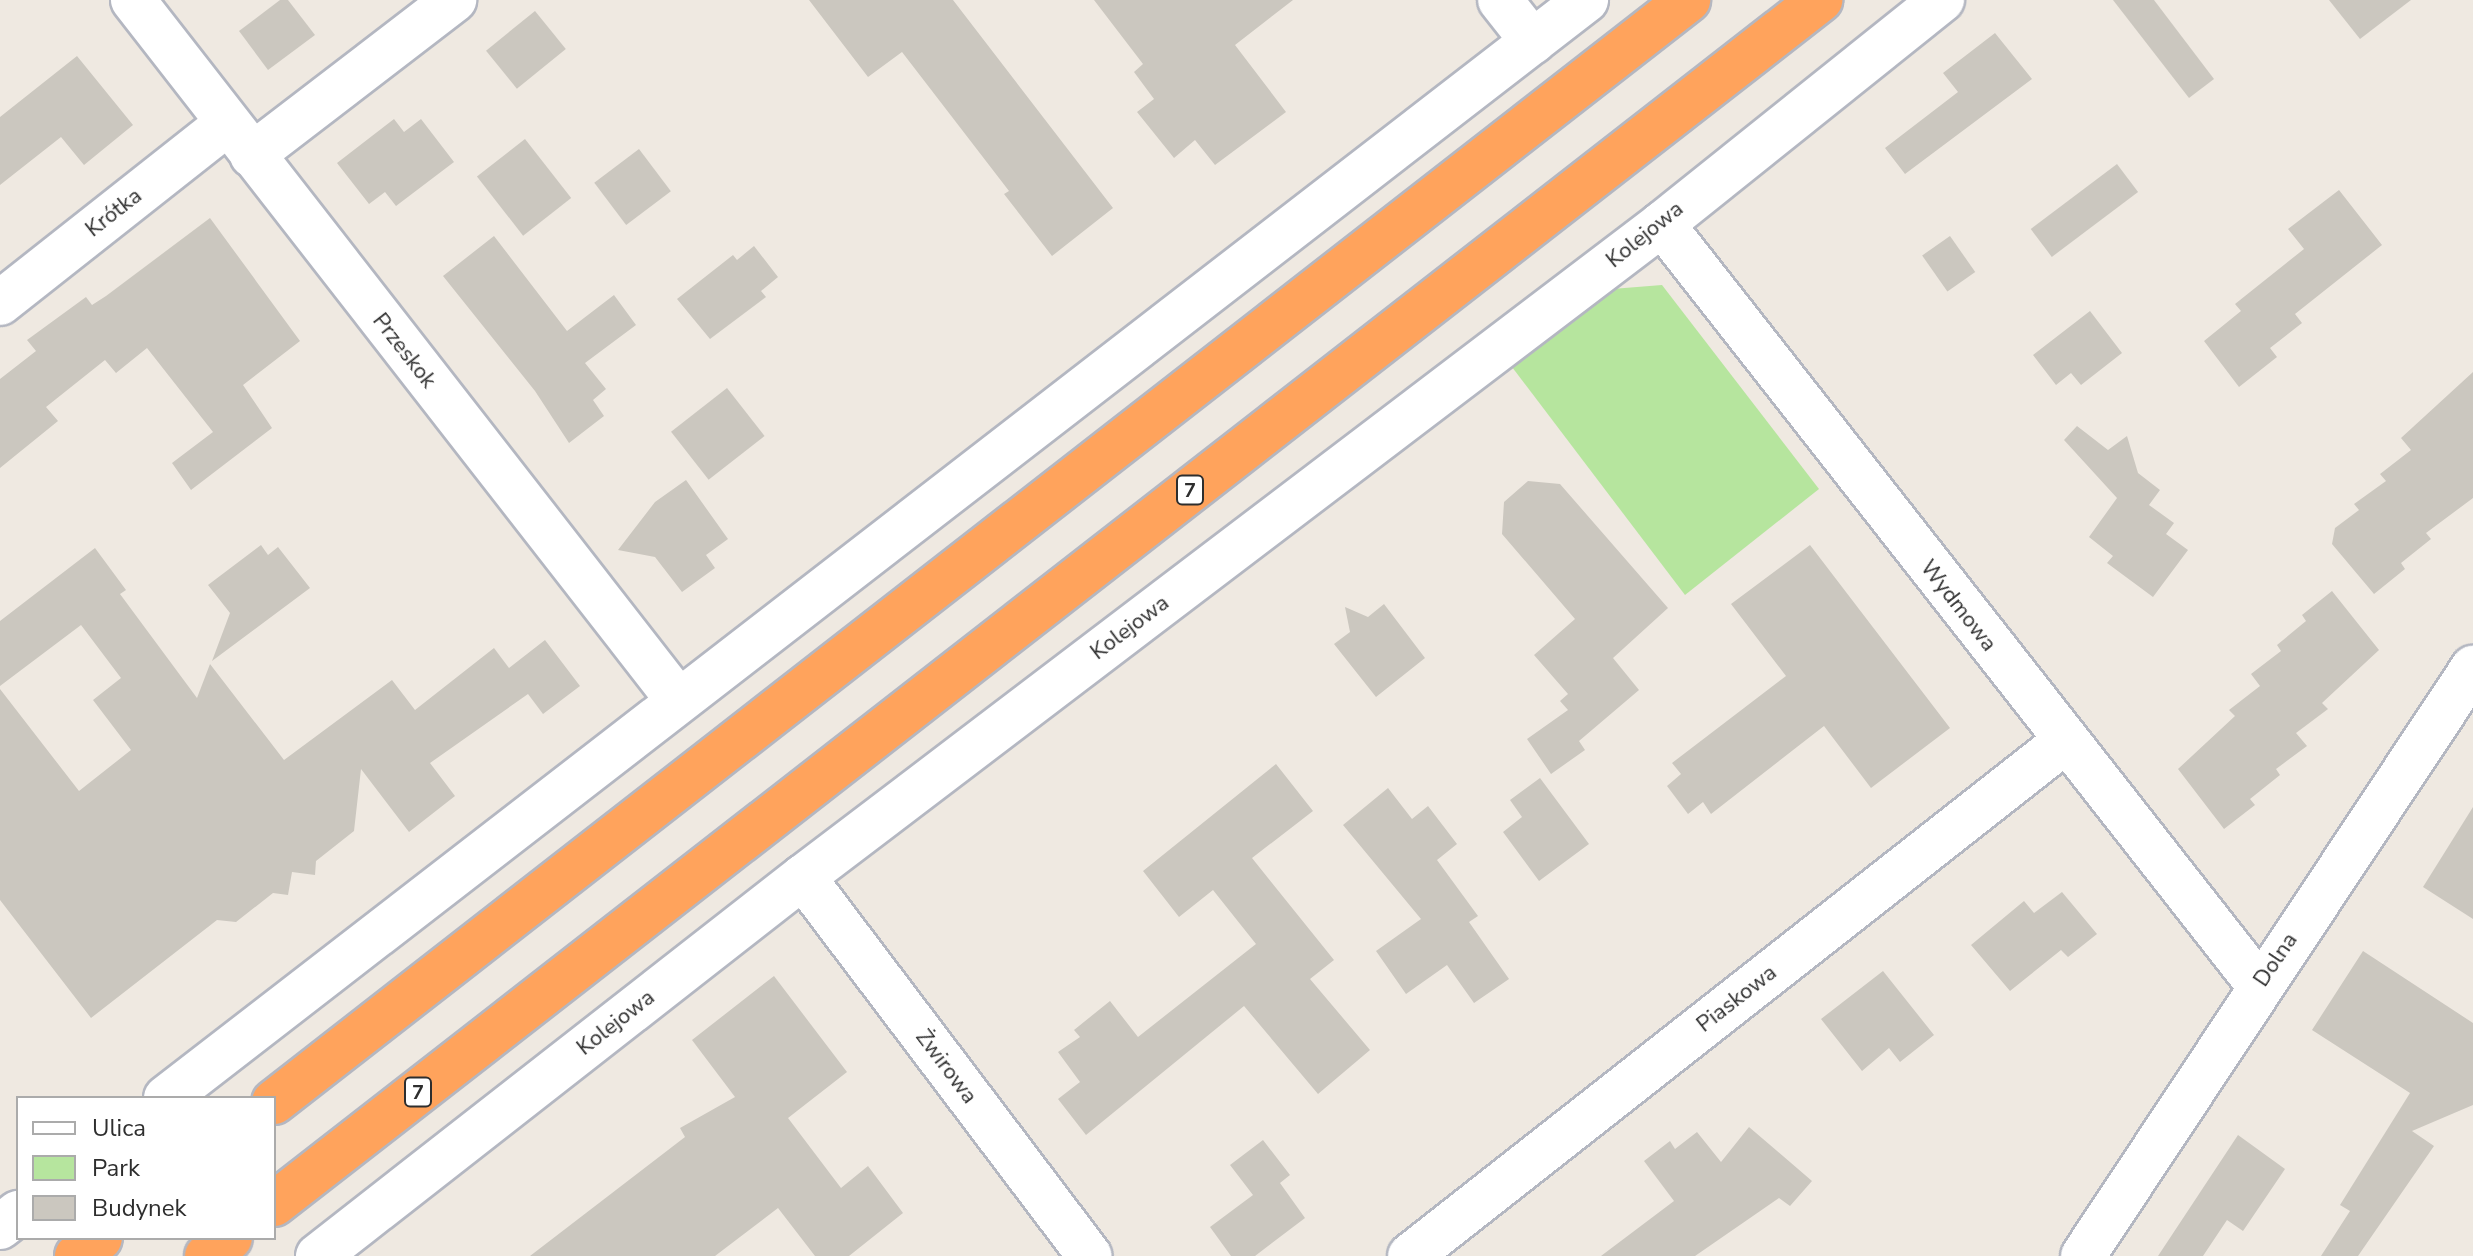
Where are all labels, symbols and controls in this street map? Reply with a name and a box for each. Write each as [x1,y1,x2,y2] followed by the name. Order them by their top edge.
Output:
[81,183,147,243] street label: Krótka
[1601,196,1689,274] street label: Kolejowa
[367,308,441,394] street label: Przeskok
[1176,474,1204,506] road number: 7
[1914,555,2002,657] street label: Wydmowa
[1086,590,1174,666] street label: Kolejowa
[2248,928,2304,992] street label: Dolna
[1692,960,1782,1038] street label: Piaskowa
[572,985,660,1061] street label: Kolejowa
[910,1025,982,1109] street label: Żwirowa
[404,1076,432,1108] road number: 7
[16,1096,276,1240] legend
[92,1112,146,1144] text: Ulica
[92,1152,140,1184] text: Park
[92,1192,186,1224] text: Budynek

